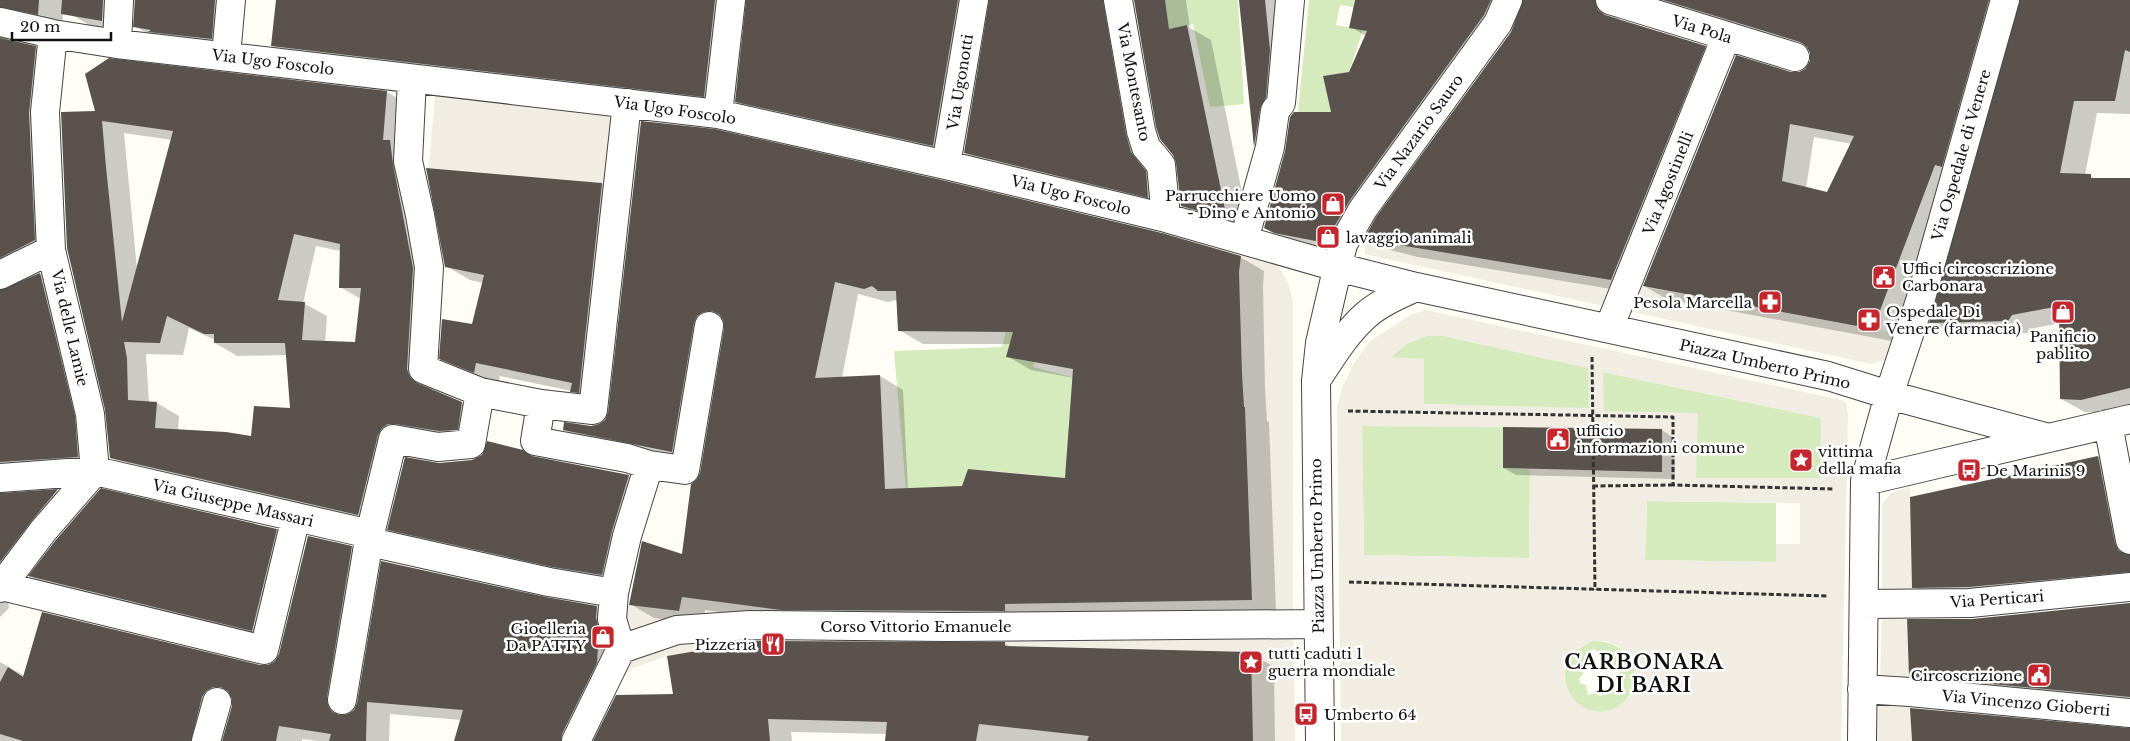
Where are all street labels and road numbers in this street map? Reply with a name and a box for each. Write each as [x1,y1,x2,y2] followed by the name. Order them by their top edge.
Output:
[1669,11,1735,47] street label: Via Pola
[1113,20,1155,143] street label: Via Montesanto
[943,33,977,132] street label: Via Ugonotti
[210,45,335,79] street label: Via Ugo Foscolo
[1927,67,1995,244] street label: Via Ospedale di Venere
[1370,70,1467,194] street label: Via Nazario Sauro
[612,92,738,128] street label: Via Ugo Foscolo
[1638,128,1697,239] street label: Via Agostinelli
[1008,171,1133,219] street label: Via Ugo Foscolo
[47,267,93,388] street label: Via delle Lamie
[1677,335,1853,393] street label: Piazza Umberto Primo
[1306,458,1328,634] street label: Piazza Umberto Primo
[150,475,315,531] street label: Via Giuseppe Massari
[1948,586,2045,612] street label: Via Perticari
[820,617,1012,636] street label: Corso Vittorio Emanuele
[1940,686,2111,720] street label: Via Vincenzo Gioberti

